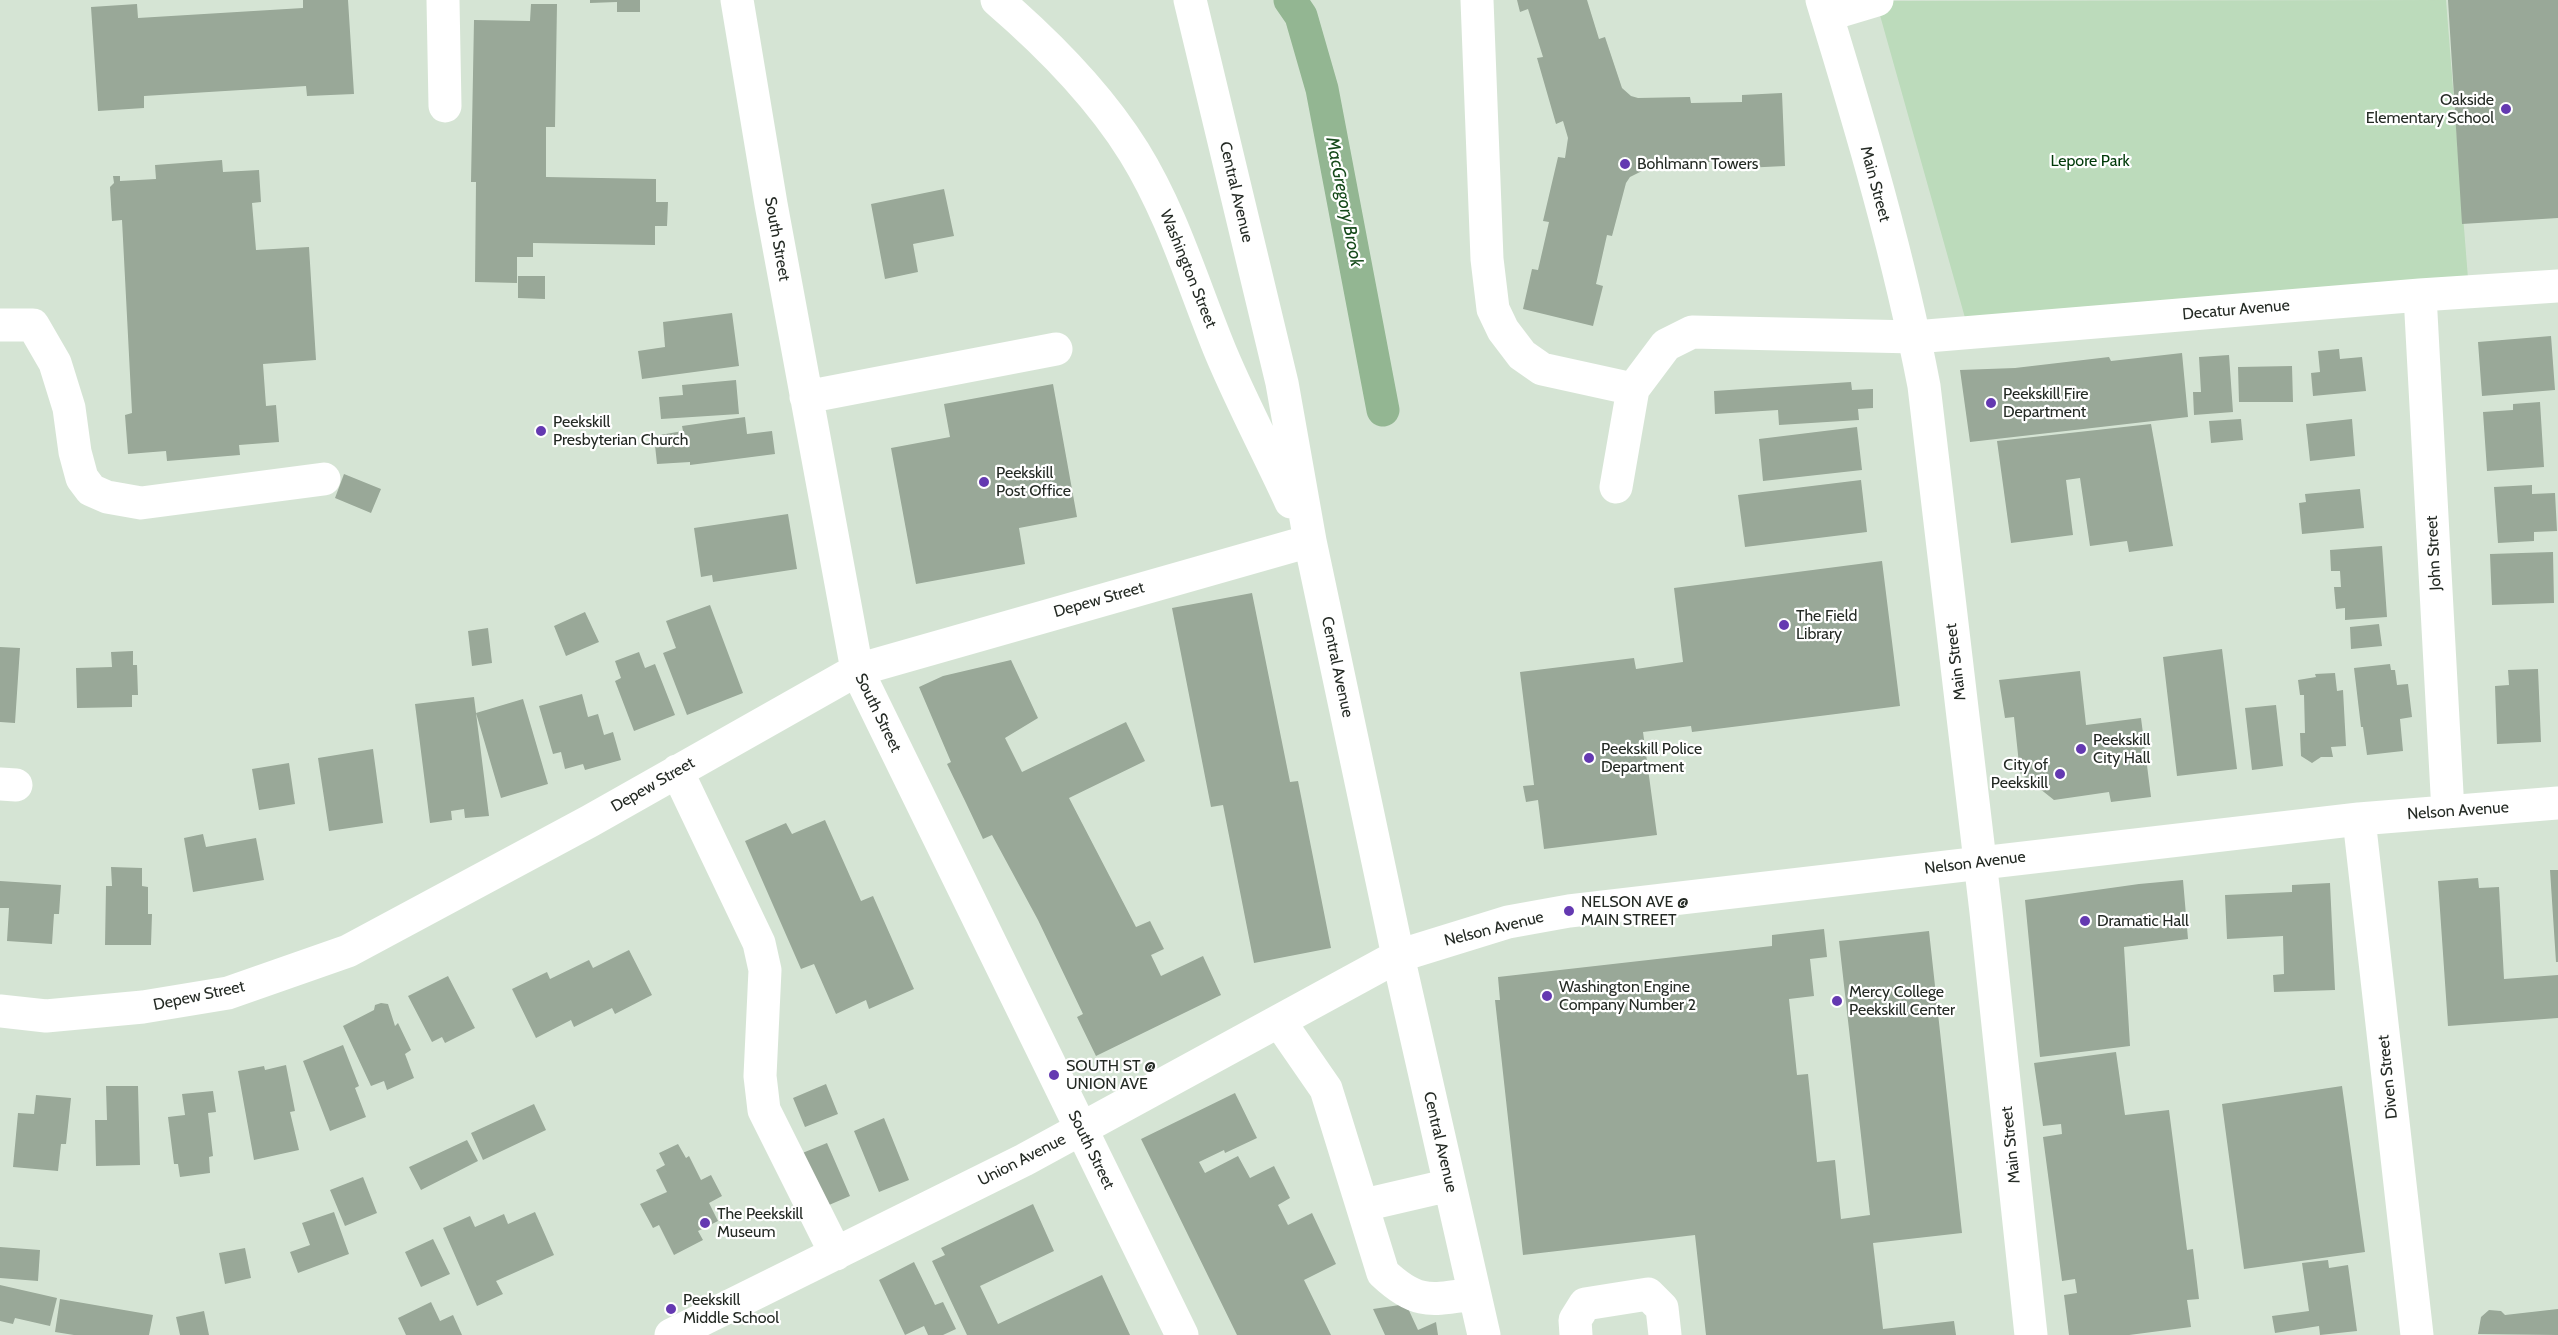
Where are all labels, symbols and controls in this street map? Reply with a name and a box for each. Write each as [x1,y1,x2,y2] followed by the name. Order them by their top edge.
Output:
[2366,90,2494,128] place label: Oakside Elementary School
[2499,102,2513,116] marker: Oakside Elementary School
[1321,135,1367,269] water label: MacGregory Brook
[1215,140,1257,244] street label: Central Avenue
[1856,144,1894,224] street label: Main Street
[2050,151,2130,171] park label: Lepore Park
[1637,154,1758,174] place label: Bohlmann Towers
[1618,157,1632,171] marker: Bohlmann Towers
[760,195,794,283] street label: South Street
[1156,207,1220,331] street label: Washington Street
[2182,296,2290,324] street label: Decatur Avenue
[2003,384,2089,422] place label: Peekskill Fire Department
[1984,396,1998,410] marker: Peekskill Fire Department
[553,412,688,450] place label: Peekskill Presbyterian Church
[534,424,548,438] marker: Peekskill Presbyterian Church
[996,463,1071,501] place label: Peekskill Post Office
[977,475,991,489] marker: Peekskill Post Office
[2422,515,2446,591] street label: John Street
[1052,578,1146,622] street label: Depew Street
[1796,606,1857,644] place label: The Field Library
[1317,615,1357,719] street label: Central Avenue
[1777,618,1791,632] marker: The Field Library
[1942,622,1970,702] street label: Main Street
[851,670,905,756] street label: South Street
[2093,730,2150,768] place label: Peekskill City Hall
[1601,739,1702,777] place label: Peekskill Police Department
[2074,742,2088,756] marker: Peekskill City Hall
[1582,751,1596,765] marker: Peekskill Police Department
[608,753,698,817] street label: Depew Street
[1991,755,2048,793] place label: City of Peekskill
[2053,767,2067,781] marker: City of Peekskill
[2407,798,2509,824] street label: Nelson Avenue
[1923,847,2027,879] street label: Nelson Avenue
[1581,892,1689,930] place label: NELSON AVE @ MAIN STREET
[1562,904,1576,918] marker: NELSON AVE @ MAIN STREET
[1442,907,1546,951] street label: Nelson Avenue
[2097,911,2189,931] place label: Dramatic Hall
[2078,914,2092,928] marker: Dramatic Hall
[151,977,247,1015] street label: Depew Street
[1559,977,1696,1015] place label: Washington Engine Company Number 2
[1849,982,1955,1020] place label: Mercy College Peekskill Center
[1540,989,1554,1003] marker: Washington Engine Company Number 2
[1830,994,1844,1008] marker: Mercy College Peekskill Center
[2374,1034,2402,1120] street label: Diven Street
[1066,1056,1156,1094] place label: SOUTH ST @ UNION AVE
[1047,1068,1061,1082] marker: SOUTH ST @ UNION AVE
[1419,1090,1461,1194] street label: Central Avenue
[1997,1105,2025,1185] street label: Main Street
[1064,1107,1118,1193] street label: South Street
[975,1130,1069,1190] street label: Union Avenue
[717,1204,803,1242] place label: The Peekskill Museum
[698,1216,712,1230] marker: The Peekskill Museum
[683,1290,779,1328] place label: Peekskill Middle School
[664,1302,678,1316] marker: Peekskill Middle School

